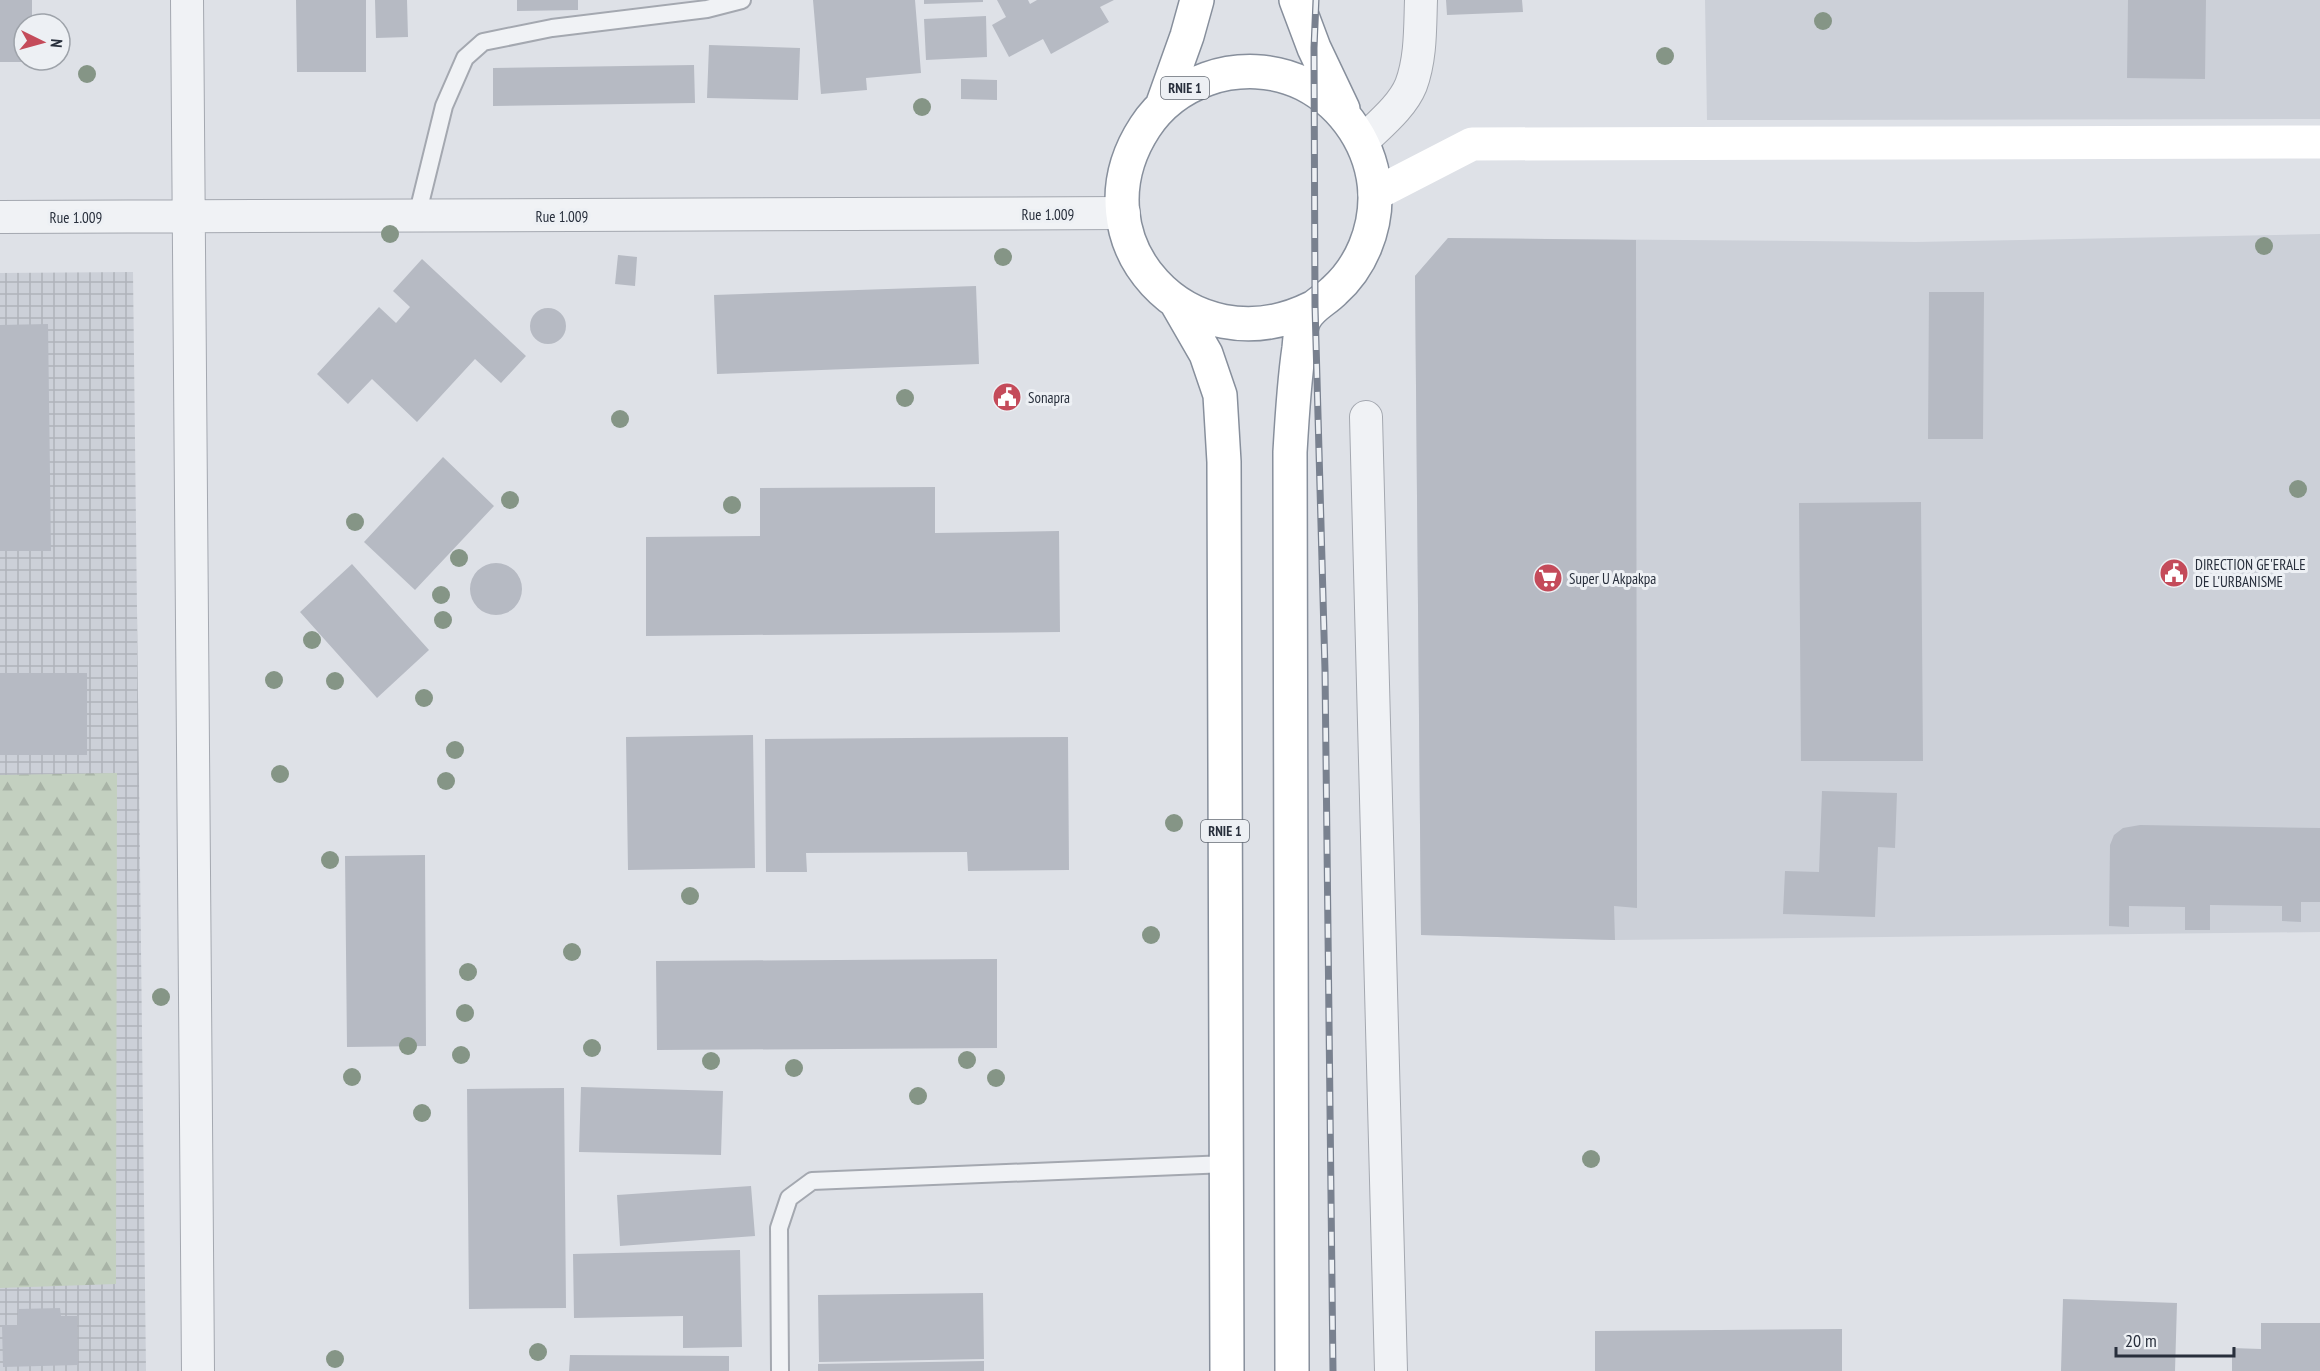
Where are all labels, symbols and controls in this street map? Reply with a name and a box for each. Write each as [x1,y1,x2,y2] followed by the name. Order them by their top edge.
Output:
[12,12,72,72] north arrow
[47,38,67,48] text: N
[1161,77,1209,99] road number: RNIE 1
[1022,205,1074,224] street label: Rue 1.009
[536,207,588,226] street label: Rue 1.009
[50,208,102,227] street label: Rue 1.009
[991,381,1023,413] public building icon: Sonapra
[1028,388,1070,407] place label: Sonapra
[2195,555,2306,591] place label: DIRECTION GE'ERALE DE L'URBANISME
[2158,557,2190,589] public building icon: DIRECTION GE'ERALE DE L'URBANISME
[1532,562,1564,594] supermarket icon: Super U Akpakpa
[1569,569,1656,588] place label: Super U Akpakpa
[1201,820,1249,842] road number: RNIE 1
[2116,1320,2234,1358] scale bar
[2125,1329,2157,1352] text: 20 m

